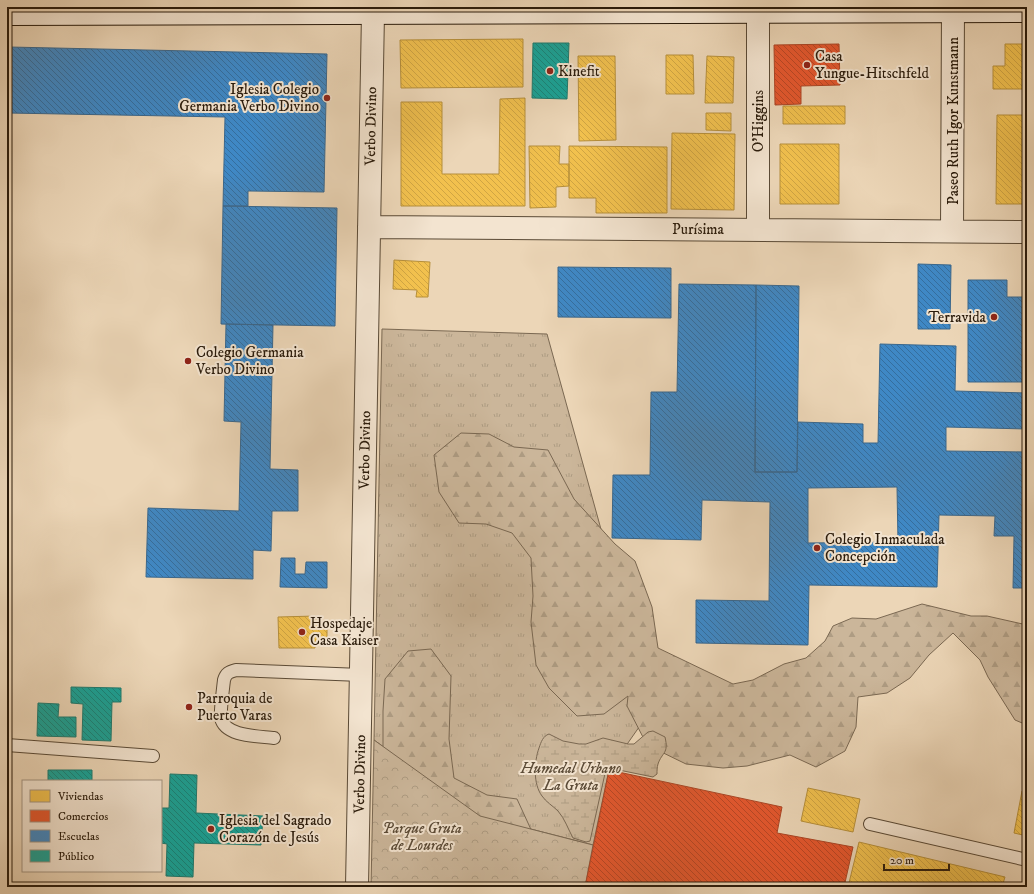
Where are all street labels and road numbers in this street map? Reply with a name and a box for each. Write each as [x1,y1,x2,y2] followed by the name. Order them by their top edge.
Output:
[944,37,963,205] street label: Paseo Ruth Igor Kunstmann
[361,87,381,166] street label: Verbo Divino
[749,90,768,152] street label: O'Higgins
[672,220,725,239] street label: Purísima
[355,411,375,490] street label: Verbo Divino
[350,735,370,814] street label: Verbo Divino

